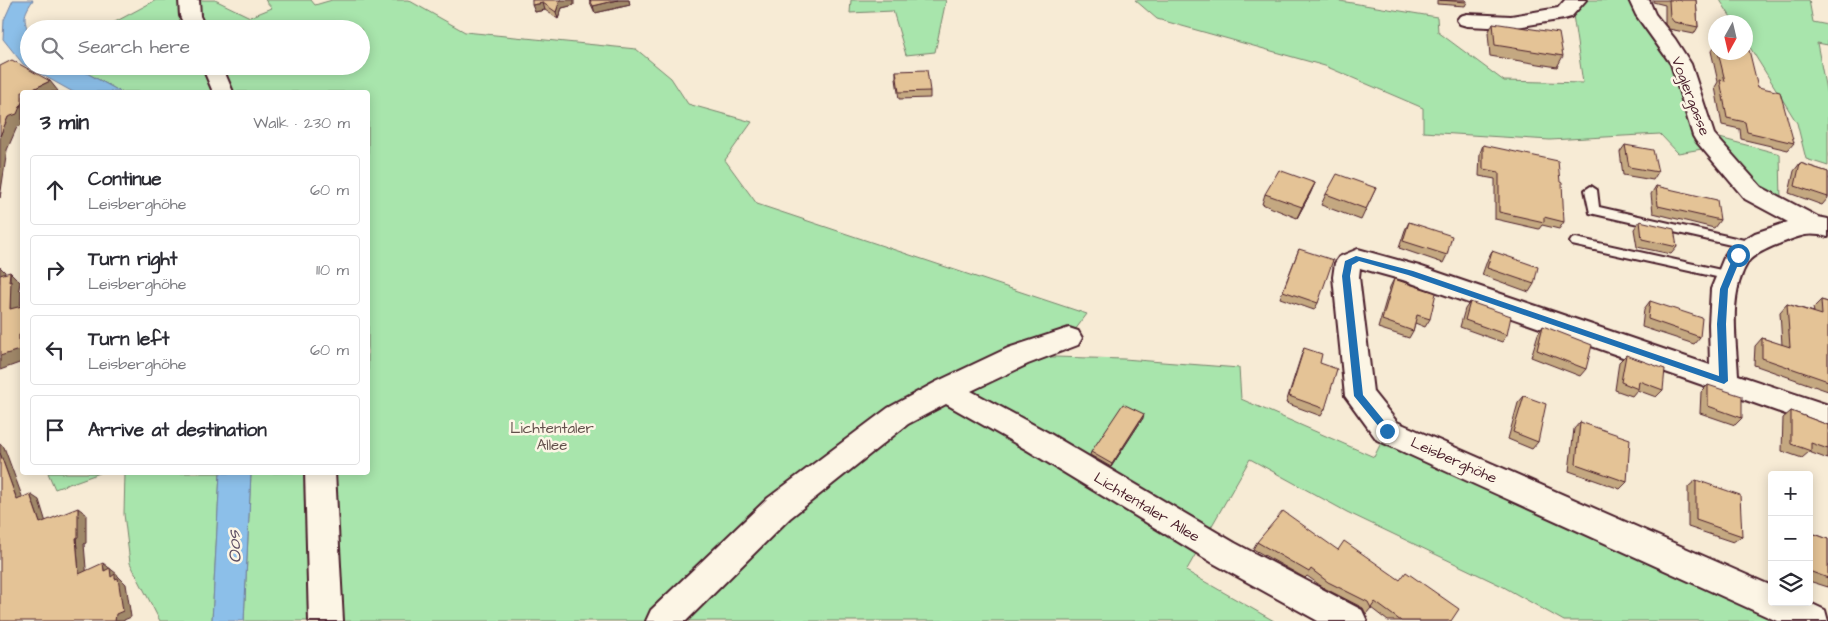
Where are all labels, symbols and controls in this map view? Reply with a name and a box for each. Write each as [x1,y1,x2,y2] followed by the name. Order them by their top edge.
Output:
[1708,15,1753,60] north arrow
[20,20,370,75] search box
[38,34,66,62] icon: search
[78,34,190,61] text: Search here
[1665,54,1715,139] street label: Voglergasse
[40,108,89,137] text: 3 min
[253,112,350,134] text: Walk · 230 m
[88,166,162,193] text: Continue
[41,176,69,204] icon: ahead
[310,179,349,201] text: 60 m
[88,193,186,215] text: Leisberghöhe
[1727,244,1750,267] route start
[88,246,177,273] text: Turn right
[41,256,69,284] icon: right
[316,259,349,281] text: 110 m
[88,273,186,295] text: Leisberghöhe
[88,326,169,353] text: Turn left
[41,336,69,364] icon: left
[310,339,349,361] text: 60 m
[88,353,186,375] text: Leisberghöhe
[41,416,69,444] icon: arrive
[88,417,267,444] text: Arrive at destination
[510,418,594,456] park label: Lichtentaler Allee
[1376,420,1399,443] route end
[1407,432,1500,490] street label: Leisberghöhe
[1090,467,1204,547] street label: Lichtentaler Allee
[1768,471,1813,606] map controls
[1768,471,1813,516] button: +
[1768,516,1813,561] button: −
[220,528,249,564] water label: Oos
[1768,561,1813,606] button: layers

